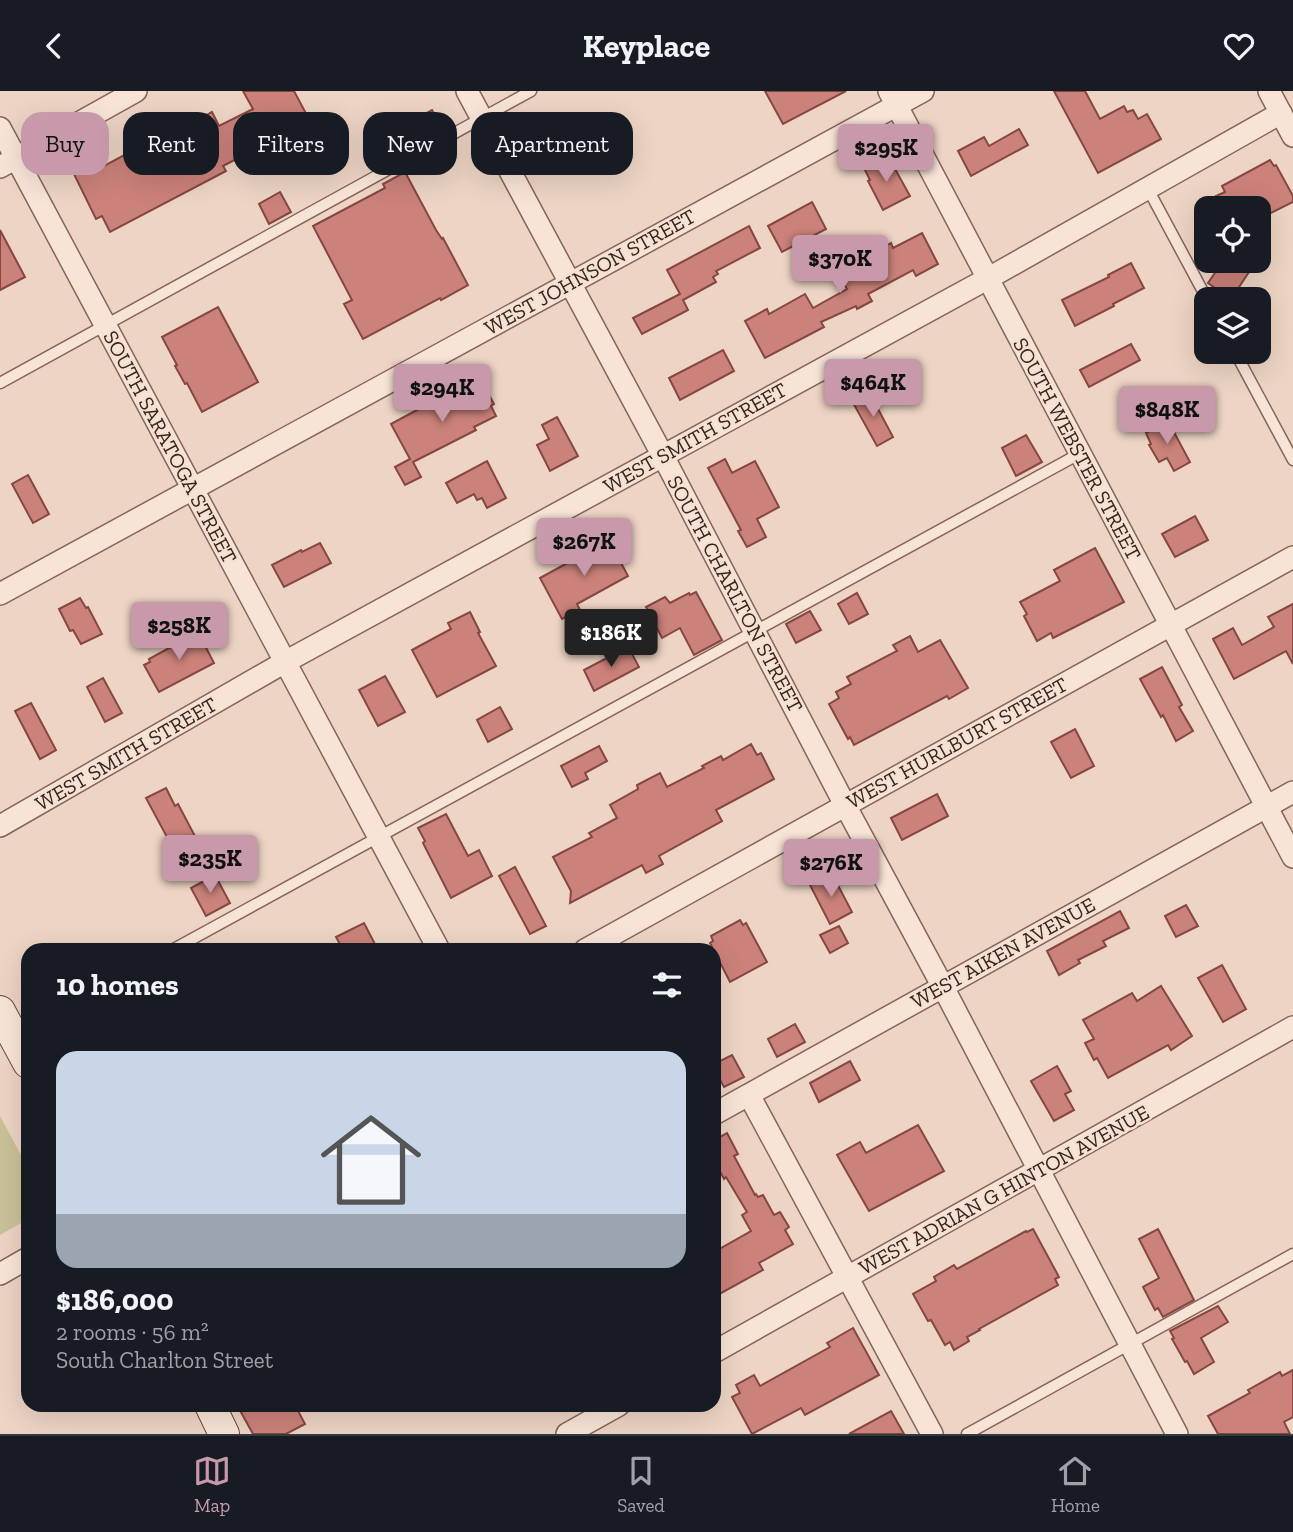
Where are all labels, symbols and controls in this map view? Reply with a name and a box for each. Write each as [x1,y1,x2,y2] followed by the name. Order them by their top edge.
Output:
[35,27,73,65] icon: back
[583,27,710,65] text: Keyplace
[1220,27,1258,65] icon: heart
[21,112,109,175] chip: Buy
[123,112,219,175] chip: Rent
[233,112,349,175] chip: Filters
[363,112,457,175] chip: New
[471,112,633,175] chip: Apartment
[837,125,935,184] pin: $295K
[854,133,918,161] text: $295K
[1194,196,1271,364] map controls
[1194,196,1271,273] button: locate
[480,203,700,340] street label: WEST JOHNSON STREET
[791,235,889,295] pin: $370K
[808,244,872,272] text: $370K
[1194,287,1271,364] button: layers
[98,326,242,567] street label: SOUTH SARATOGA STREET
[1008,333,1147,564] street label: SOUTH WEBSTER STREET
[824,359,922,419] pin: $464K
[393,365,491,424] pin: $294K
[840,368,906,396] text: $464K
[410,373,474,401] text: $294K
[599,377,791,498] street label: WEST SMITH STREET
[1118,387,1216,446] pin: $848K
[1135,395,1199,423] text: $848K
[662,471,809,716] street label: SOUTH CHARLTON STREET
[535,519,633,578] pin: $267K
[553,527,615,555] text: $267K
[130,603,228,662] pin: $258K
[562,609,660,669] pin: $186K
[147,611,211,639] text: $258K
[581,618,641,646] text: $186K
[842,671,1072,814] street label: WEST HURLBURT STREET
[30,691,221,816] street label: WEST SMITH STREET
[161,835,259,895] pin: $235K
[782,839,880,899] pin: $276K
[178,844,242,872] text: $235K
[800,848,862,876] text: $276K
[906,891,1099,1014] street label: WEST AIKEN AVENUE
[648,966,686,1004] icon: filters
[56,967,179,1003] text: 10 homes
[308,1097,434,1223] icon: home
[854,1099,1153,1280] street label: WEST ADRIAN G HINTON AVENUE
[56,1282,174,1318] text: $186,000
[56,1318,209,1346] text: 2 rooms · 56 m²
[56,1346,273,1374] text: South Charlton Street
[193,1452,231,1517] tab: Map
[617,1452,665,1517] tab: Saved
[1051,1452,1100,1517] tab: Home

